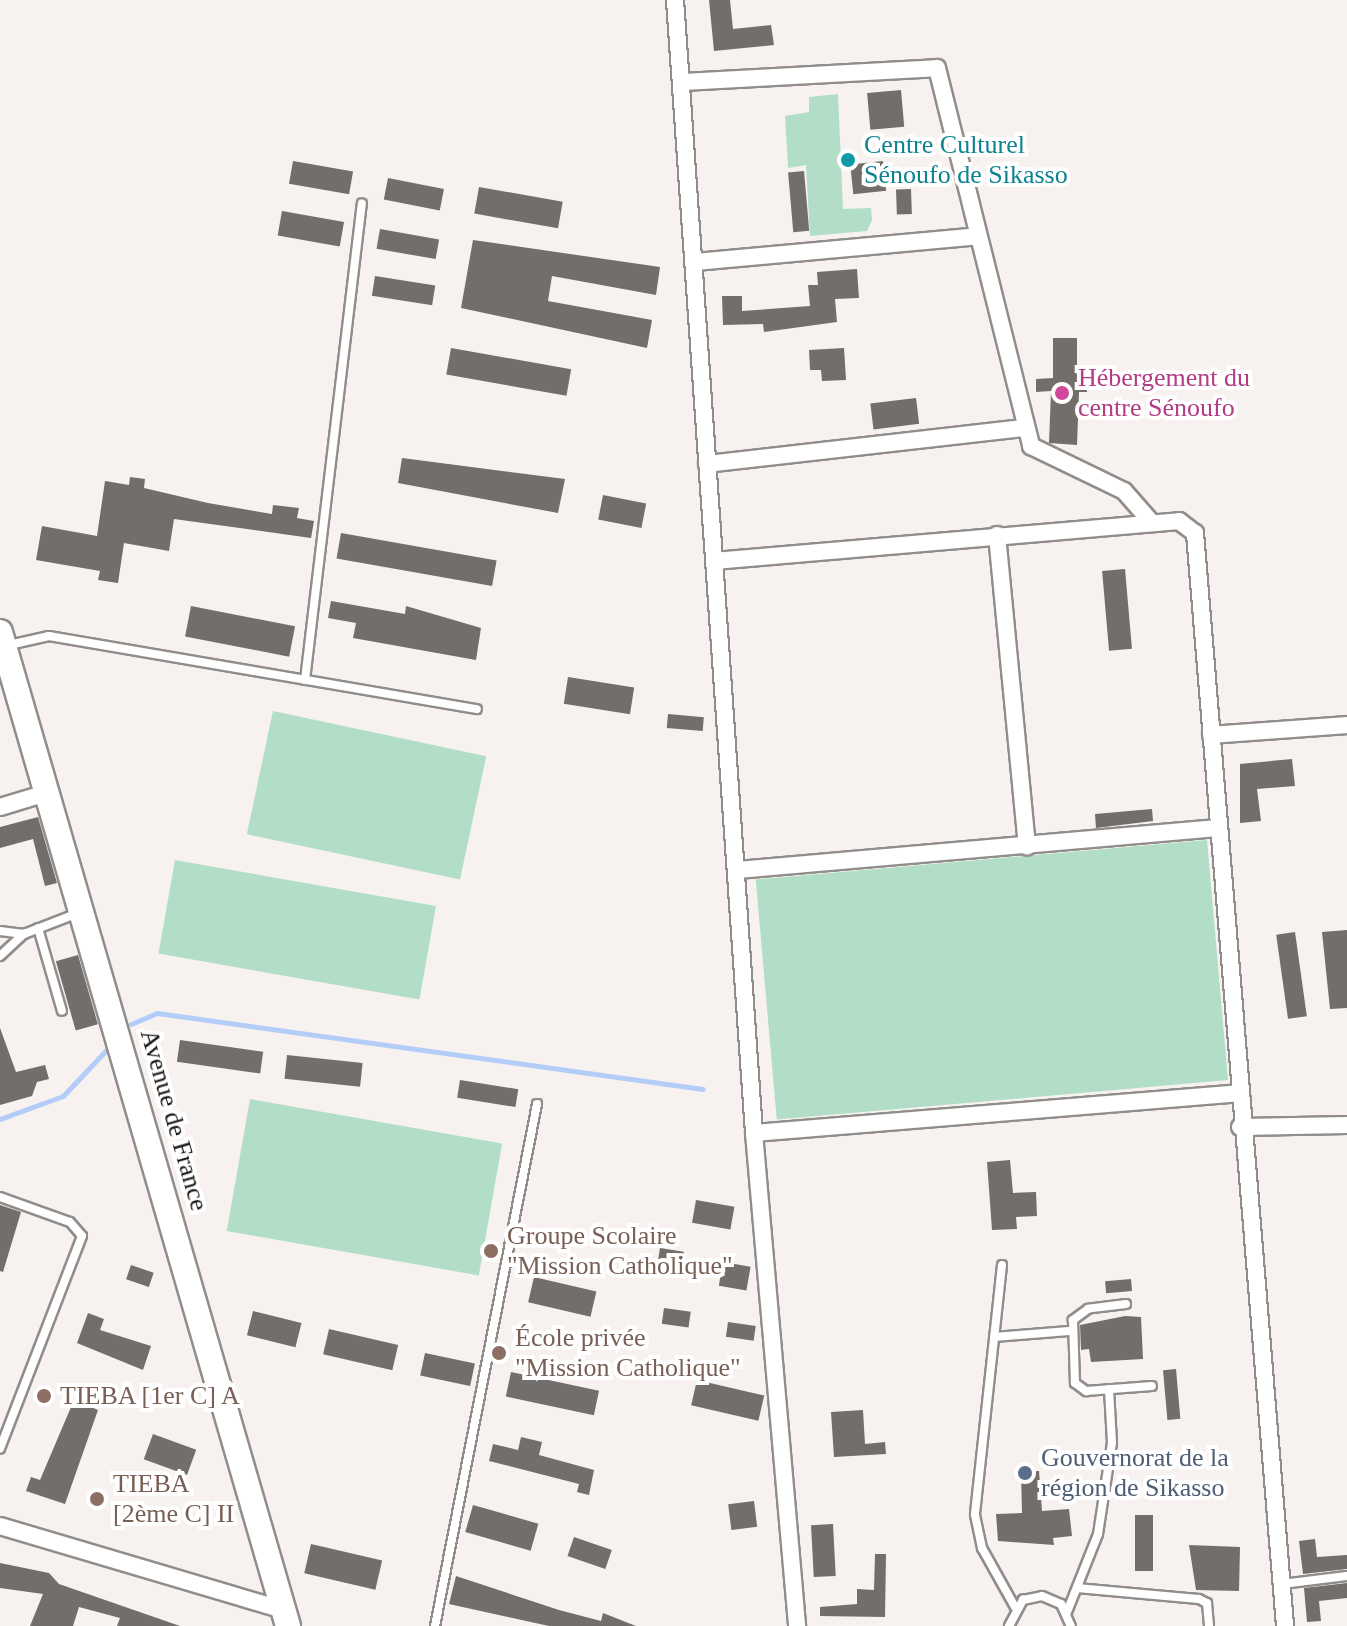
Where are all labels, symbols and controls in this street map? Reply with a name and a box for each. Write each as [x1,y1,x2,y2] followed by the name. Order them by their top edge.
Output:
[864,129,1068,190] place label: Centre Culturel Sénoufo de Sikasso
[839,151,857,169] marker: Centre Culturel Sénoufo de Sikasso
[1078,362,1250,424] place label: Hébergement du centre Sénoufo
[1053,384,1071,402] marker: Hébergement du centre Sénoufo
[133,1026,215,1214] street label: Avenue de France
[507,1220,733,1282] place label: Groupe Scolaire "Mission Catholique"
[482,1242,500,1260] marker: Groupe Scolaire "Mission Catholique"
[515,1322,741,1384] place label: École privée "Mission Catholique"
[490,1344,508,1362] marker: École privée "Mission Catholique"
[60,1380,243,1412] place label: TIEBA [1er C] A
[35,1387,53,1405] marker: TIEBA [1er C] A
[1041,1442,1229,1504] place label: Gouvernorat de la région de Sikasso
[1016,1464,1034,1482] marker: Gouvernorat de la région de Sikasso
[113,1468,234,1530] place label: TIEBA [2ème C] II
[88,1490,106,1508] marker: TIEBA [2ème C] II

